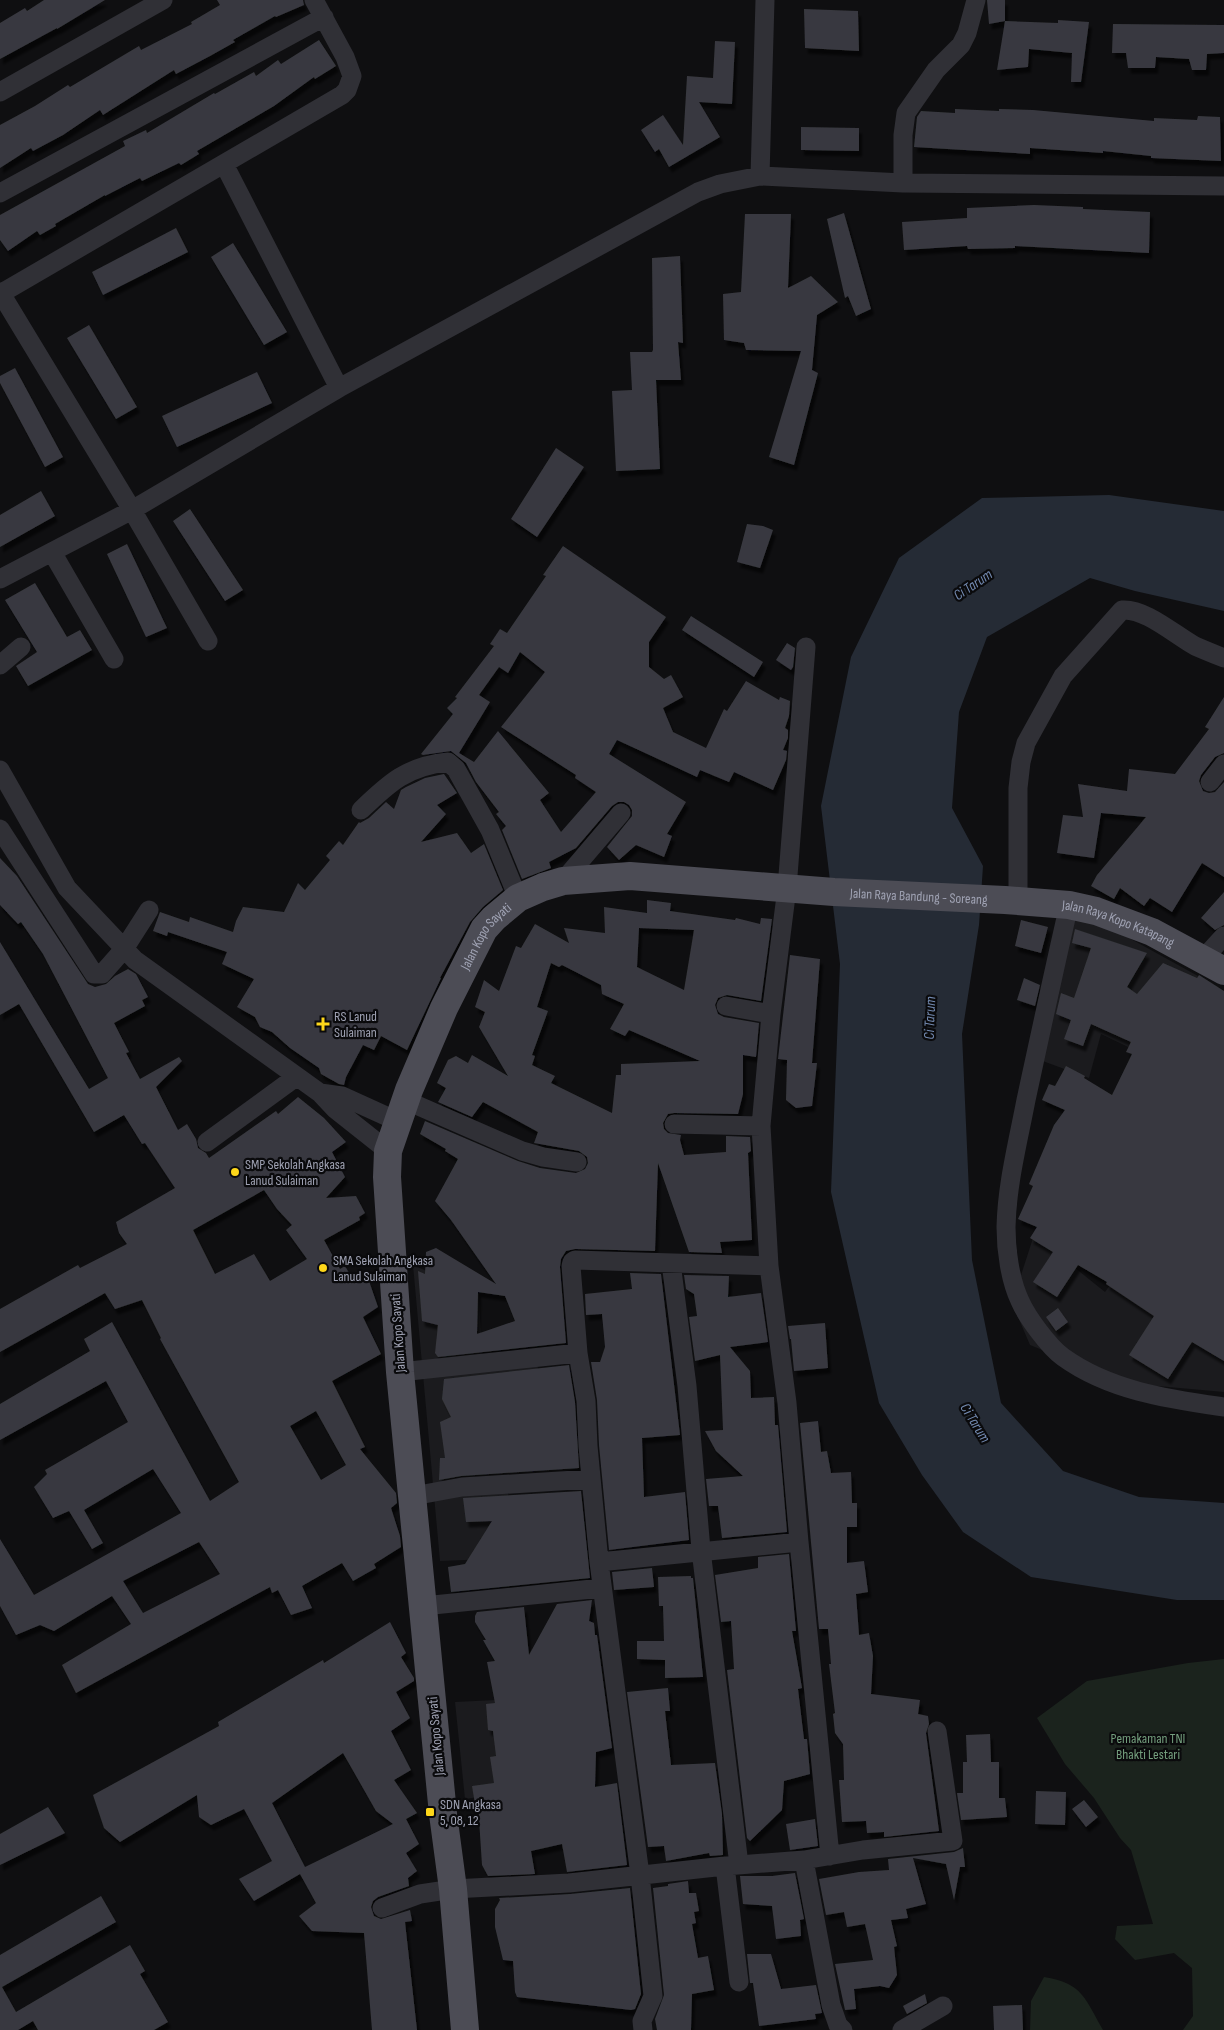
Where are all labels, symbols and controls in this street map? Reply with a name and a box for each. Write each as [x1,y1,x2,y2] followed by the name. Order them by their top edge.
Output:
[950,565,997,605] water label: Ci Tarum
[849,884,988,908] street label: Jalan Raya Bandung - Soreang
[1061,896,1178,951] street label: Jalan Raya Kopo Katapang
[456,899,515,973] street label: Jalan Kopo Sayati
[920,996,940,1040] water label: Ci Tarum
[334,1008,377,1041] place label: RS Lanud Sulaiman
[316,1017,330,1031] marker: RS Lanud Sulaiman
[245,1156,345,1189] place label: SMP Sekolah Angkasa Lanud Sulaiman
[229,1166,241,1178] marker: SMP Sekolah Angkasa Lanud Sulaiman
[333,1252,433,1285] place label: SMA Sekolah Angkasa Lanud Sulaiman
[317,1262,329,1274] marker: SMA Sekolah Angkasa Lanud Sulaiman
[387,1293,409,1374] street label: Jalan Kopo Sayati
[956,1400,995,1447] water label: Ci Tarum
[424,1696,448,1777] street label: Jalan Kopo Sayati
[1111,1730,1185,1763] park label: Pemakaman TNI Bhakti Lestari
[440,1796,501,1829] place label: SDN Angkasa 5, 08, 12
[424,1806,436,1818] marker: SDN Angkasa 5, 08, 12

